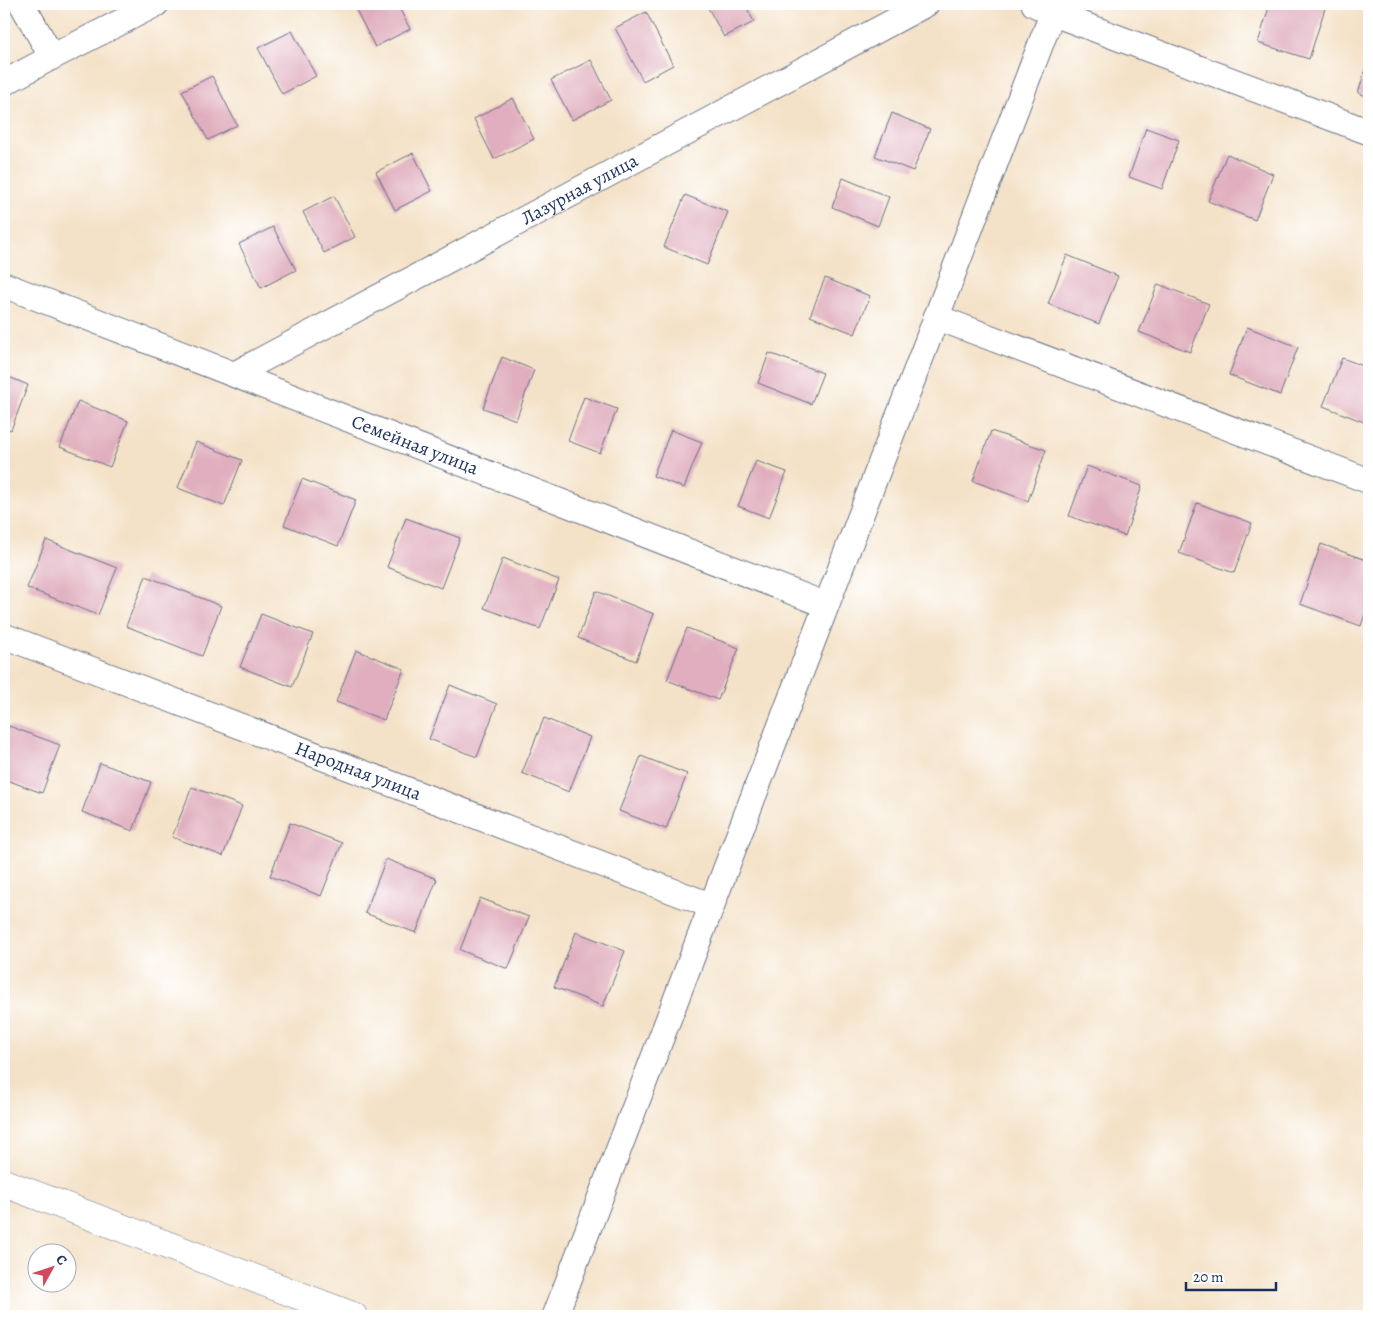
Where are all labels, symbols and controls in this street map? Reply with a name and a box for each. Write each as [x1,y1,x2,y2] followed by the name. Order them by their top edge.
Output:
[517,147,643,231] street label: Лазурная улица
[348,409,482,482] street label: Семейная улица
[291,735,425,807] street label: Народная улица
[28,1242,78,1292] north arrow
[52,1251,72,1270] text: С
[1186,1260,1276,1292] scale bar
[1193,1267,1224,1287] text: 20 m

